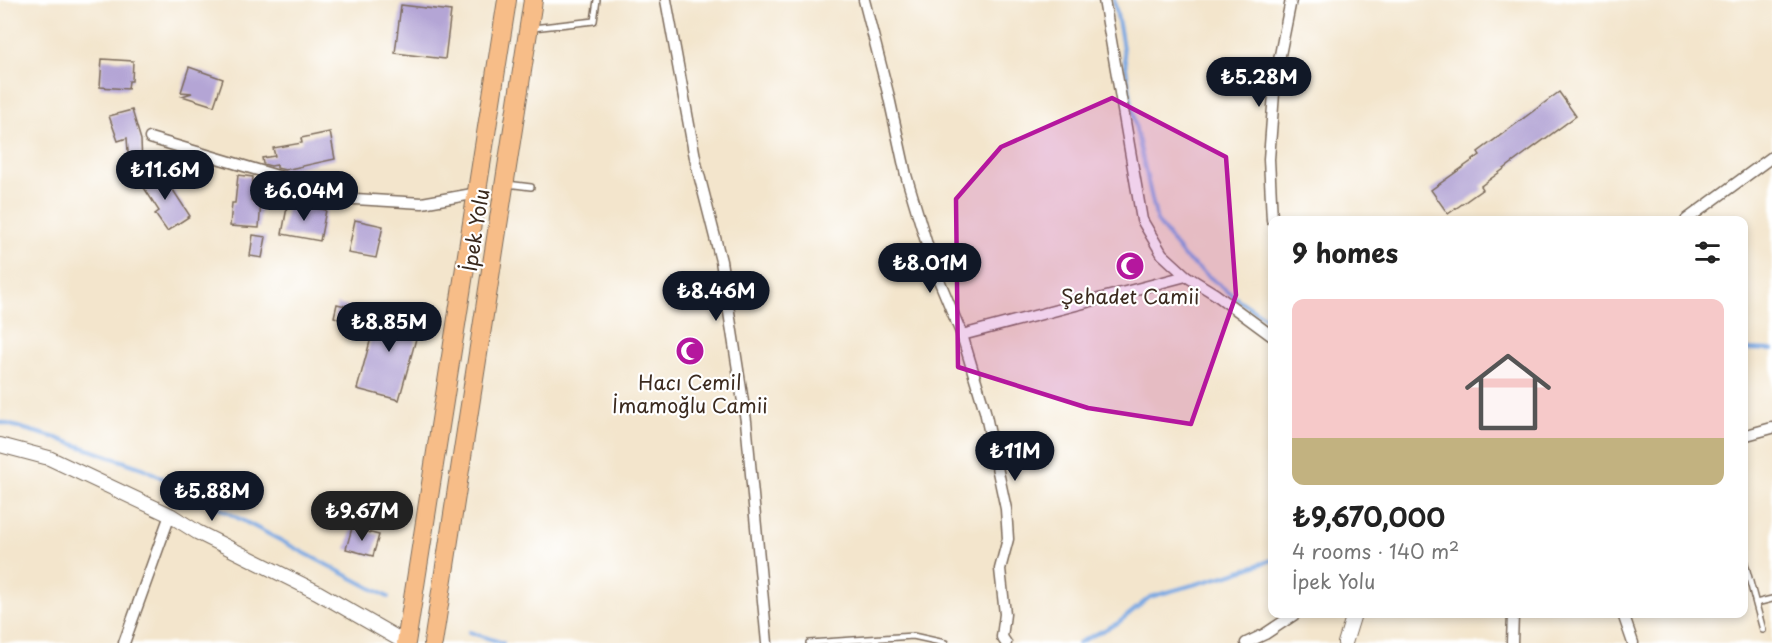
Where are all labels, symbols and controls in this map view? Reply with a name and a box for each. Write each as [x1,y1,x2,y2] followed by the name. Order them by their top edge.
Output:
[1210,57,1308,108] pin: ₺5.28M
[1220,61,1298,91] text: ₺5.28M
[116,150,214,201] pin: ₺11.6M
[130,154,200,184] text: ₺11.6M
[255,171,353,222] pin: ₺6.04M
[264,175,344,205] text: ₺6.04M
[454,187,496,273] street label: İpek Yolu
[1292,233,1398,272] text: 9 homes
[1691,236,1724,269] icon: filters
[881,243,979,294] pin: ₺8.01M
[892,247,968,277] text: ₺8.01M
[1114,250,1146,282] mosque icon: Şehadet Camii
[667,271,765,322] pin: ₺8.46M
[677,275,755,305] text: ₺8.46M
[1061,281,1199,311] place label: Şehadet Camii
[340,302,438,353] pin: ₺8.85M
[351,306,427,336] text: ₺8.85M
[674,335,706,367] mosque icon: Hacı Cemil İmamoğlu Camii
[1454,338,1562,446] icon: home
[612,367,768,420] place label: Hacı Cemil İmamoğlu Camii
[979,431,1051,482] pin: ₺11M
[989,435,1041,465] text: ₺11M
[163,471,261,522] pin: ₺5.88M
[174,475,250,505] text: ₺5.88M
[313,491,411,542] pin: ₺9.67M
[325,495,399,525] text: ₺9.67M
[1292,497,1445,536] text: ₺9,670,000
[1292,536,1459,566] text: 4 rooms · 140 m²
[1292,566,1375,596] text: İpek Yolu

